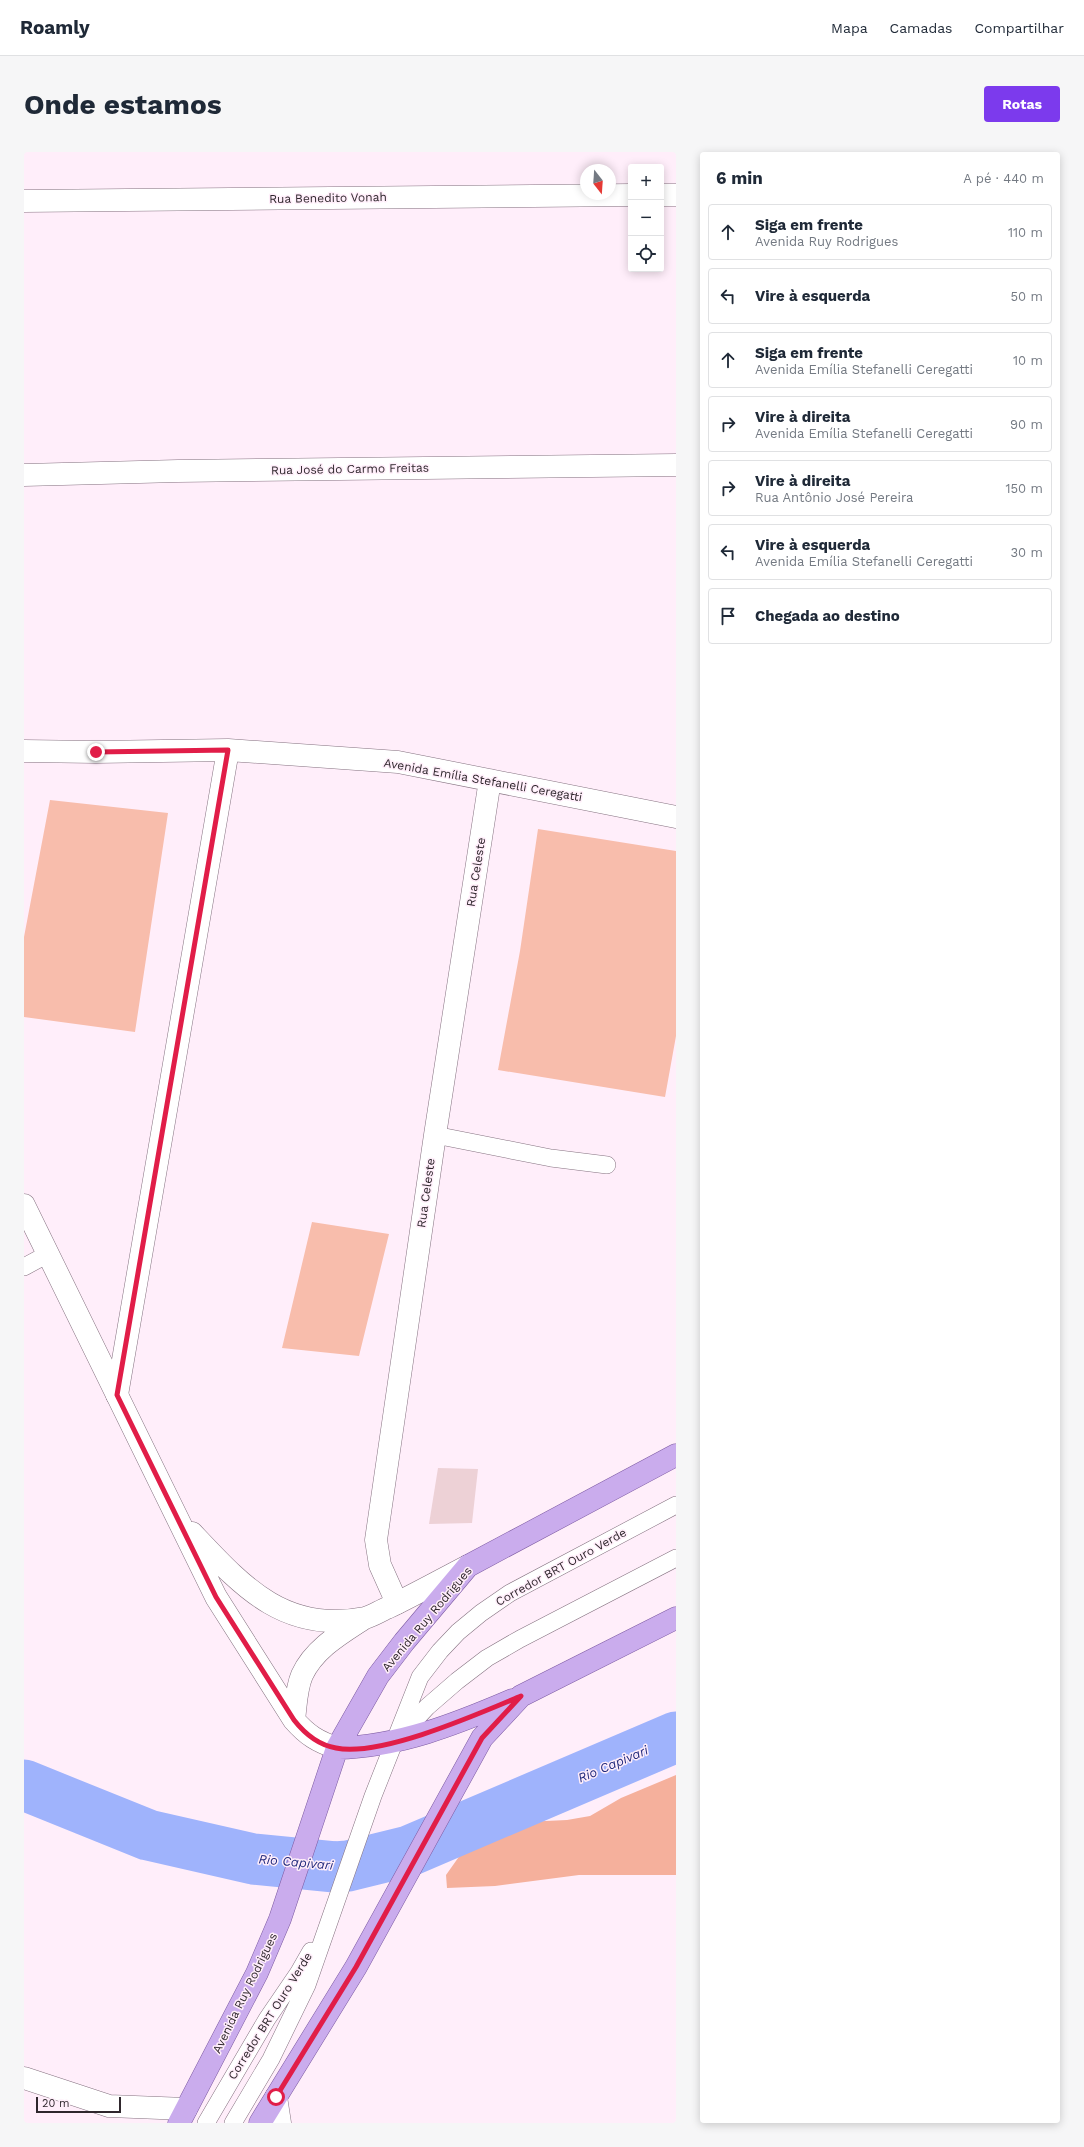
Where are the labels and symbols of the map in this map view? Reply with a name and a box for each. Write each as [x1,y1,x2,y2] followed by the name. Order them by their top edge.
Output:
[580,164,616,200] north arrow
[269,190,387,206] street label: Rua Benedito Vonah
[271,461,429,477] street label: Rua José do Carmo Freitas
[87,743,105,761] route end
[383,756,583,804] street label: Avenida Emília Stefanelli Ceregatti
[464,836,488,908] street label: Rua Celeste
[414,1157,438,1229] street label: Rua Celeste
[493,1525,629,1609] street label: Corredor BRT Ouro Verde
[379,1564,475,1674] street label: Avenida Ruy Rodrigues
[576,1742,651,1786] water label: Rio Capivari
[258,1851,335,1873] water label: Rio Capivari
[210,1930,280,2056] street label: Avenida Ruy Rodrigues
[225,1950,315,2082] street label: Corredor BRT Ouro Verde
[267,2088,285,2106] route start
[36,2095,121,2114] scale bar

